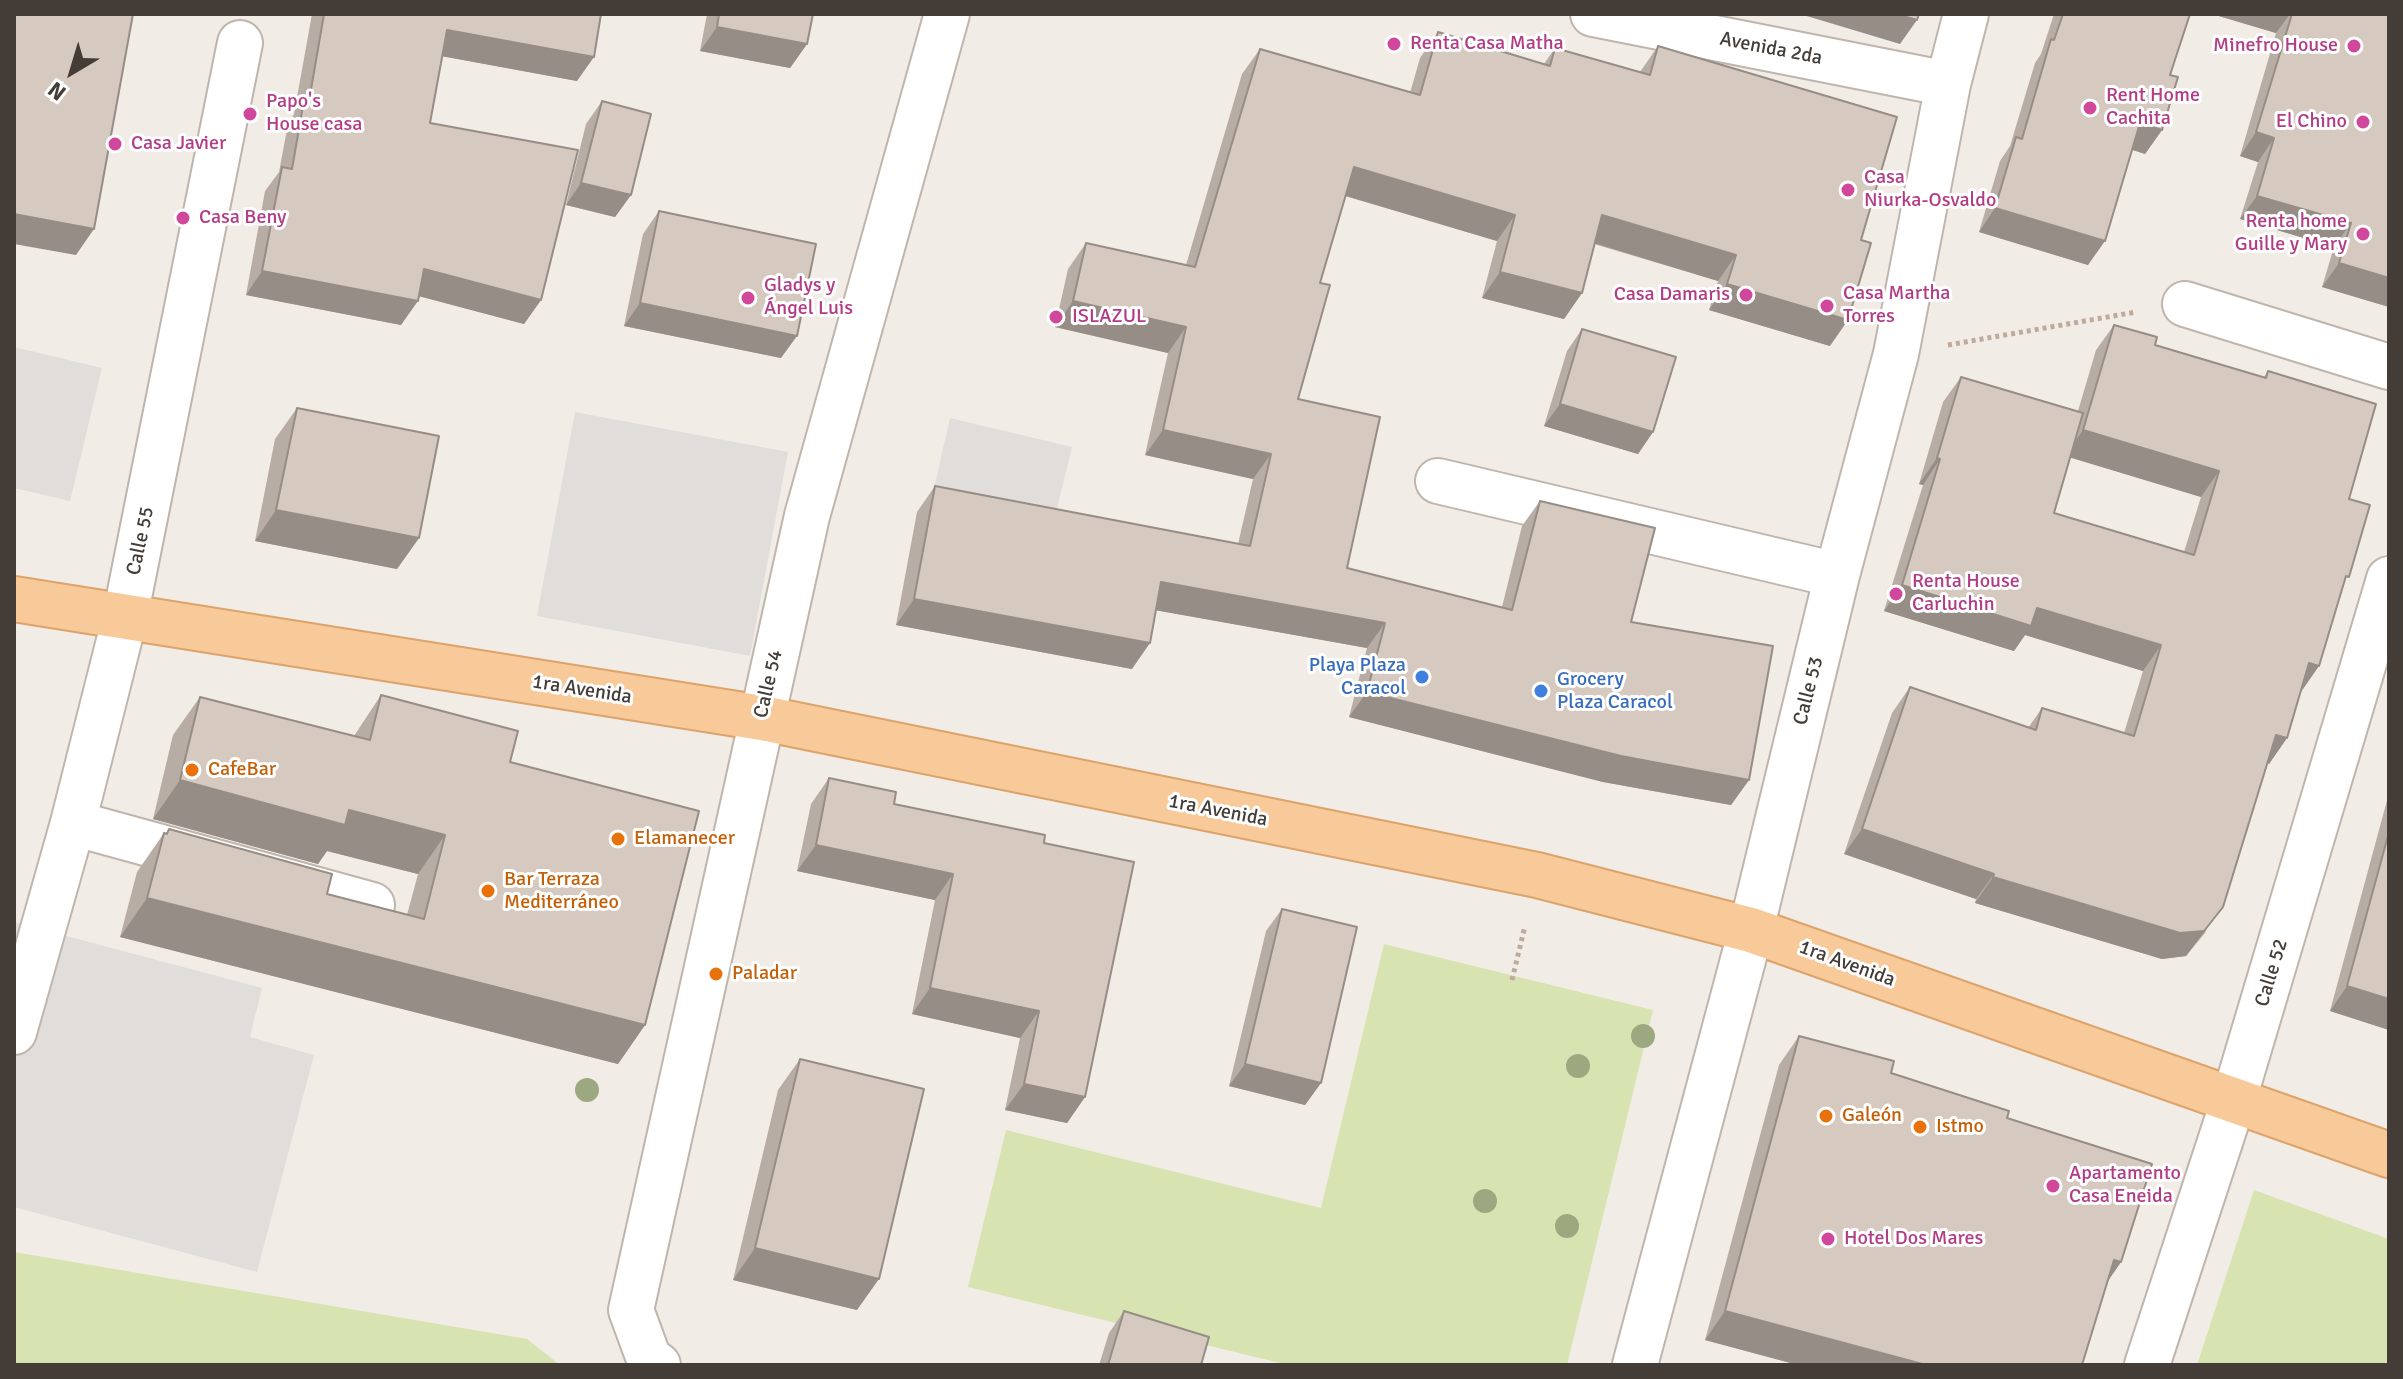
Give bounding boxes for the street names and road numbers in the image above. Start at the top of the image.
street label: Avenida 2da [1718,27,1824,71]
street label: Calle 55 [122,505,160,577]
street label: Calle 54 [749,647,789,721]
street label: Calle 53 [1789,654,1829,728]
street label: 1ra Avenida [531,670,633,710]
street label: 1ra Avenida [1166,790,1270,832]
street label: 1ra Avenida [1796,936,1898,992]
street label: Calle 52 [2250,936,2294,1010]

